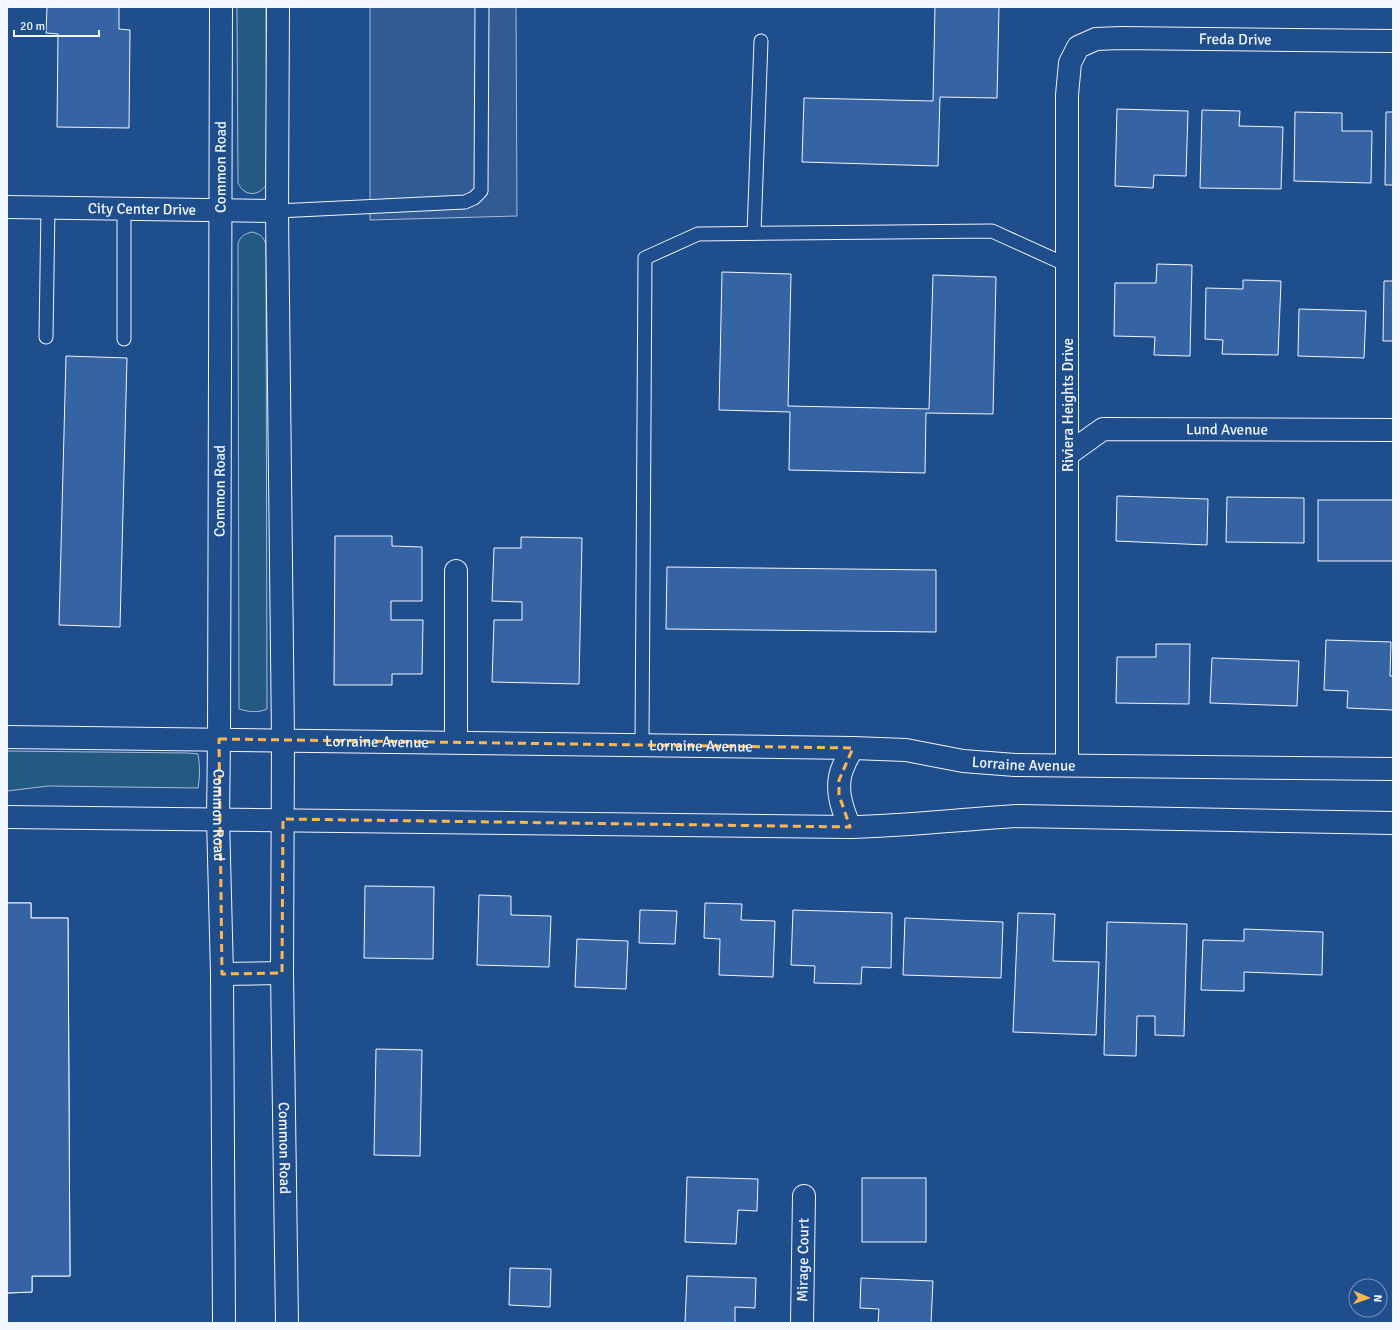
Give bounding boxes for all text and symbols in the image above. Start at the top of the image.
scale bar [14,12,99,38]
text: 20 m [20,19,45,34]
street label: Freda Drive [1199,30,1272,49]
street label: Common Road [211,121,230,213]
street label: City Center Drive [88,199,196,219]
street label: Riviera Heights Drive [1059,338,1077,472]
street label: Lund Avenue [1186,420,1268,439]
street label: Common Road [211,445,229,537]
street label: Lorraine Avenue [325,732,429,751]
street label: Lorraine Avenue [649,736,753,756]
street label: Lorraine Avenue [971,753,1076,775]
street label: Common Road [209,769,228,861]
street label: Common Road [275,1102,294,1194]
street label: Mirage Court [793,1218,813,1302]
north arrow [1348,1278,1388,1318]
text: N [1371,1294,1384,1302]

